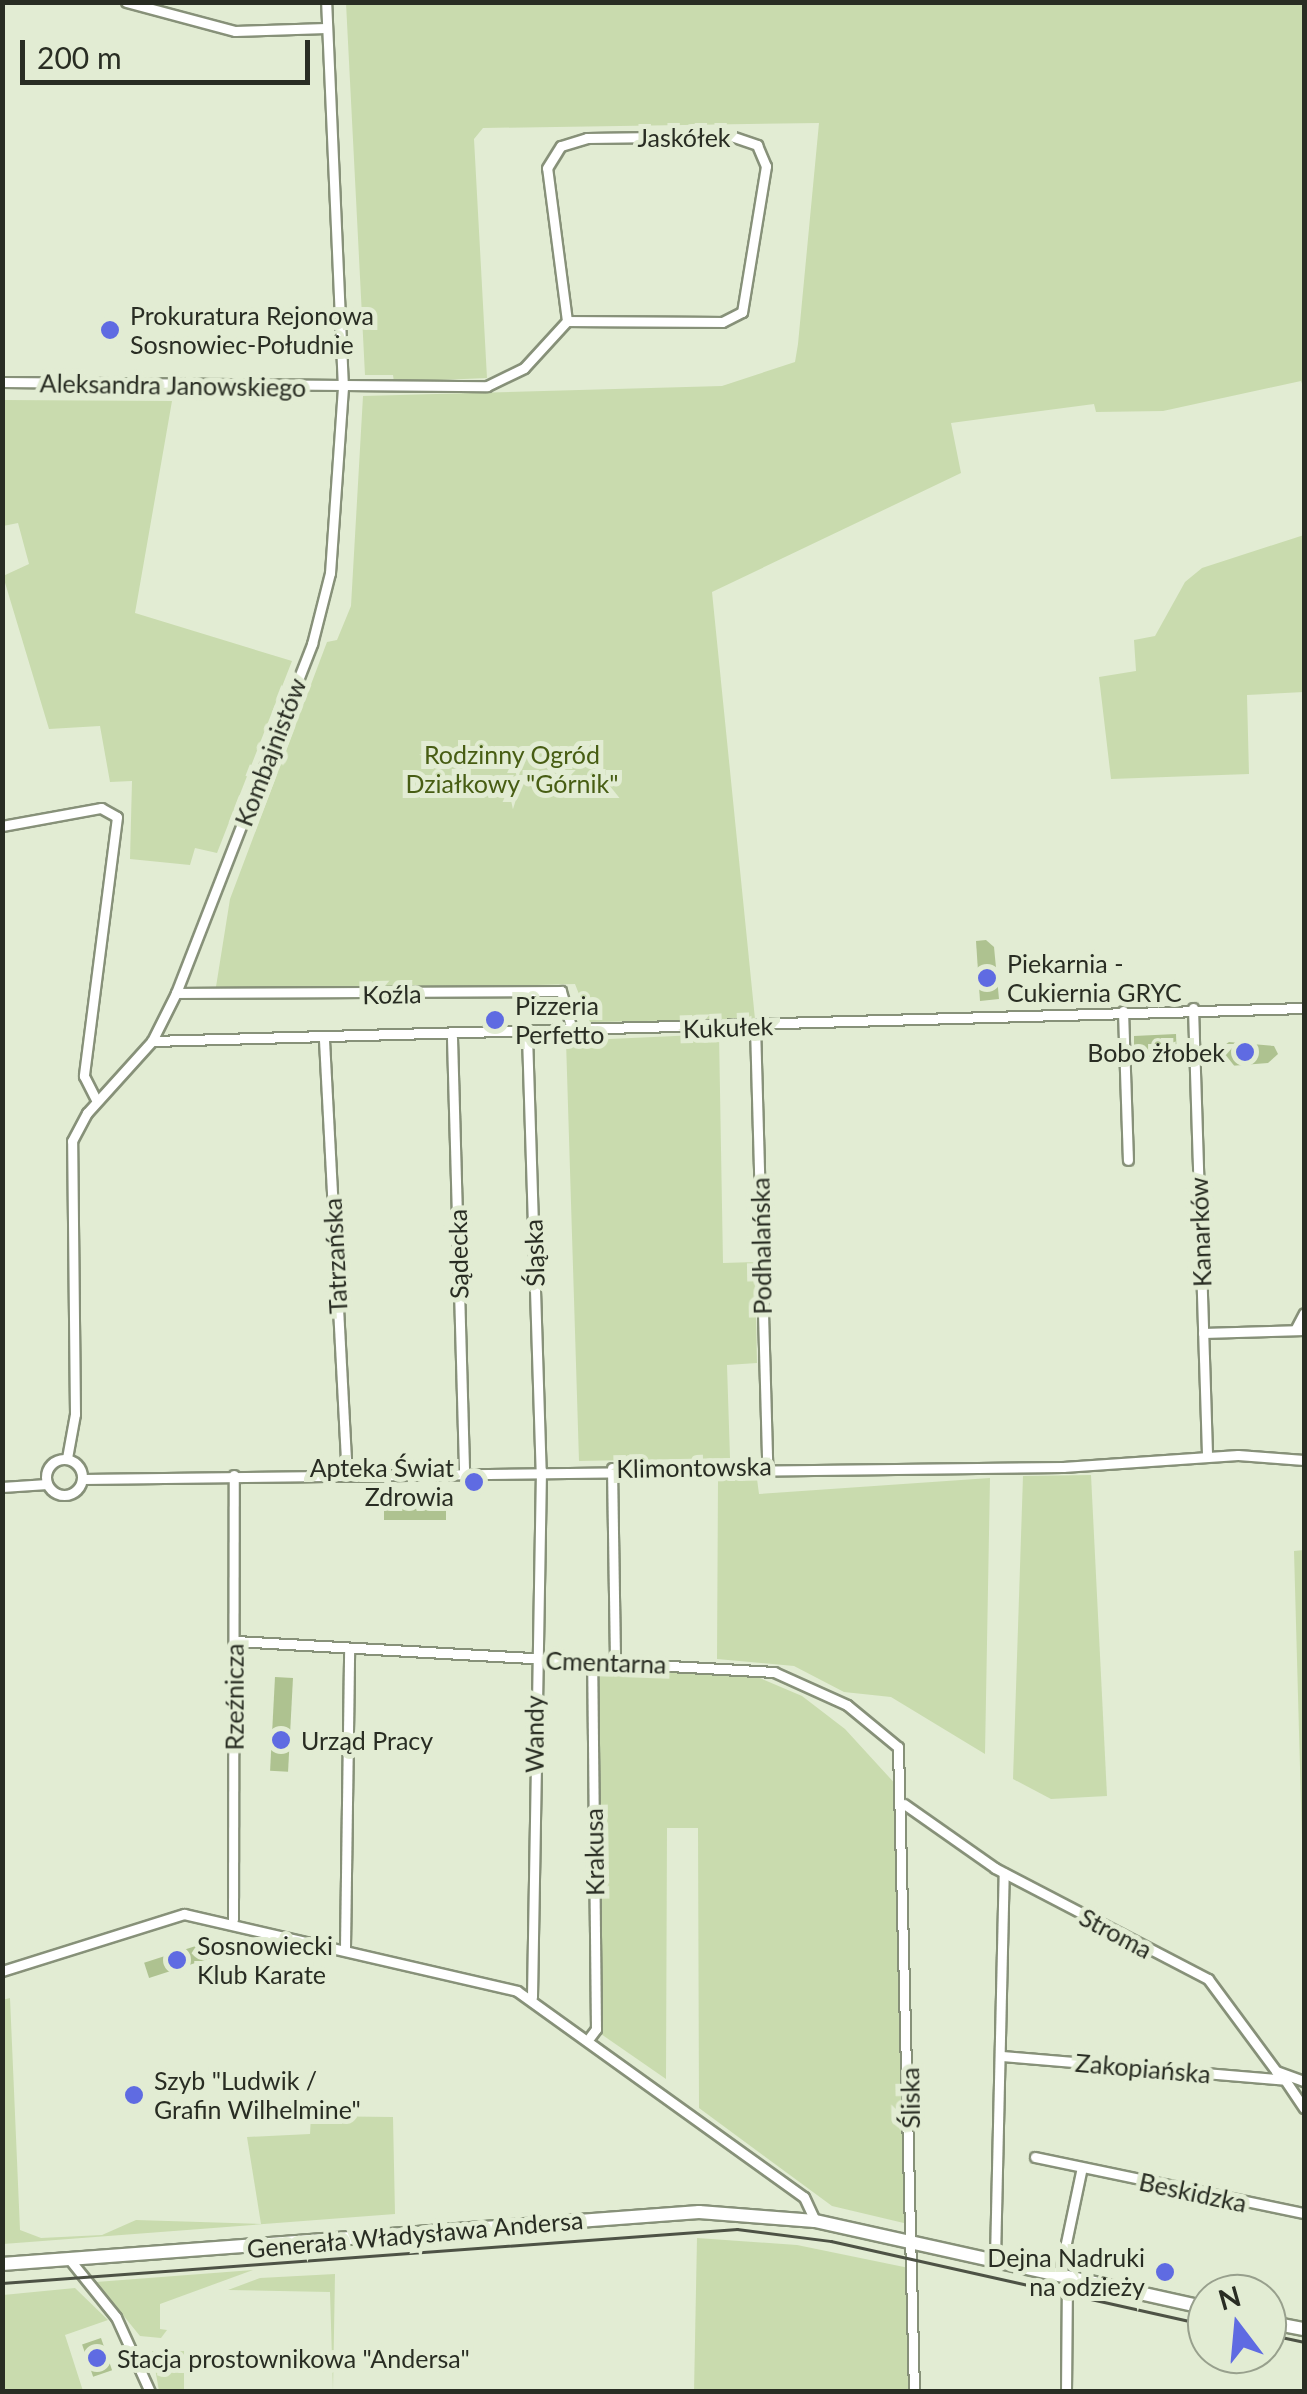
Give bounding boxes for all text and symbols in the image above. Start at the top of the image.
scale bar [25,20,315,82]
text: 200 m [37,39,122,75]
street label: Jaskółek [637,122,731,152]
place label: Prokuratura Rejonowa Sosnowiec-Południe [130,301,374,360]
marker: Prokuratura Rejonowa Sosnowiec-Południe [99,319,121,341]
street label: Aleksandra Janowskiego [39,368,307,402]
street label: Kombajnistów [228,674,312,830]
park label: Rodzinny Ogród Działkowy "Górnik" [405,740,619,799]
place label: Piekarnia - Cukiernia GRYC [1007,949,1182,1008]
marker: Piekarnia - Cukiernia GRYC [976,967,998,989]
street label: Koźla [362,978,422,1010]
place label: Pizzeria Perfetto [515,991,604,1050]
marker: Pizzeria Perfetto [484,1009,506,1031]
street label: Kukułek [682,1010,774,1044]
place label: Bobo żłobek [1087,1037,1225,1067]
marker: Bobo żłobek [1234,1041,1256,1063]
street label: Podhalańska [745,1177,777,1315]
street label: Kanarków [1183,1177,1217,1287]
street label: Tatrzańska [317,1197,353,1315]
street label: Sądecka [442,1209,474,1299]
street label: Śląska [518,1219,550,1287]
street label: Klimontowska [616,1451,772,1483]
place label: Apteka Świat Zdrowia [310,1453,454,1512]
marker: Apteka Świat Zdrowia [463,1471,485,1493]
street label: Rzeźnicza [219,1644,249,1750]
street label: Cmentarna [545,1645,667,1679]
street label: Wandy [519,1695,549,1773]
place label: Urząd Pracy [301,1725,433,1755]
marker: Urząd Pracy [270,1729,292,1751]
street label: Krakusa [578,1808,610,1896]
street label: Stroma [1075,1902,1157,1964]
place label: Sosnowiecki Klub Karate [197,1931,333,1990]
marker: Sosnowiecki Klub Karate [166,1949,188,1971]
street label: Zakopiańska [1074,2047,1212,2089]
place label: Szyb "Ludwik / Grafin Wilhelmine" [154,2066,361,2125]
street label: Śliska [894,2067,926,2129]
marker: Szyb "Ludwik / Grafin Wilhelmine" [123,2084,145,2106]
street label: Beskidzka [1137,2166,1249,2218]
street label: Generała Władysława Andersa [245,2204,585,2264]
place label: Dejna Nadruki na odzieży [987,2243,1145,2302]
marker: Dejna Nadruki na odzieży [1154,2261,1176,2283]
north arrow [1187,2274,1287,2374]
text: N [1214,2278,1244,2316]
place label: Stacja prostownikowa "Andersa" [117,2343,470,2373]
marker: Stacja prostownikowa "Andersa" [86,2347,108,2369]

